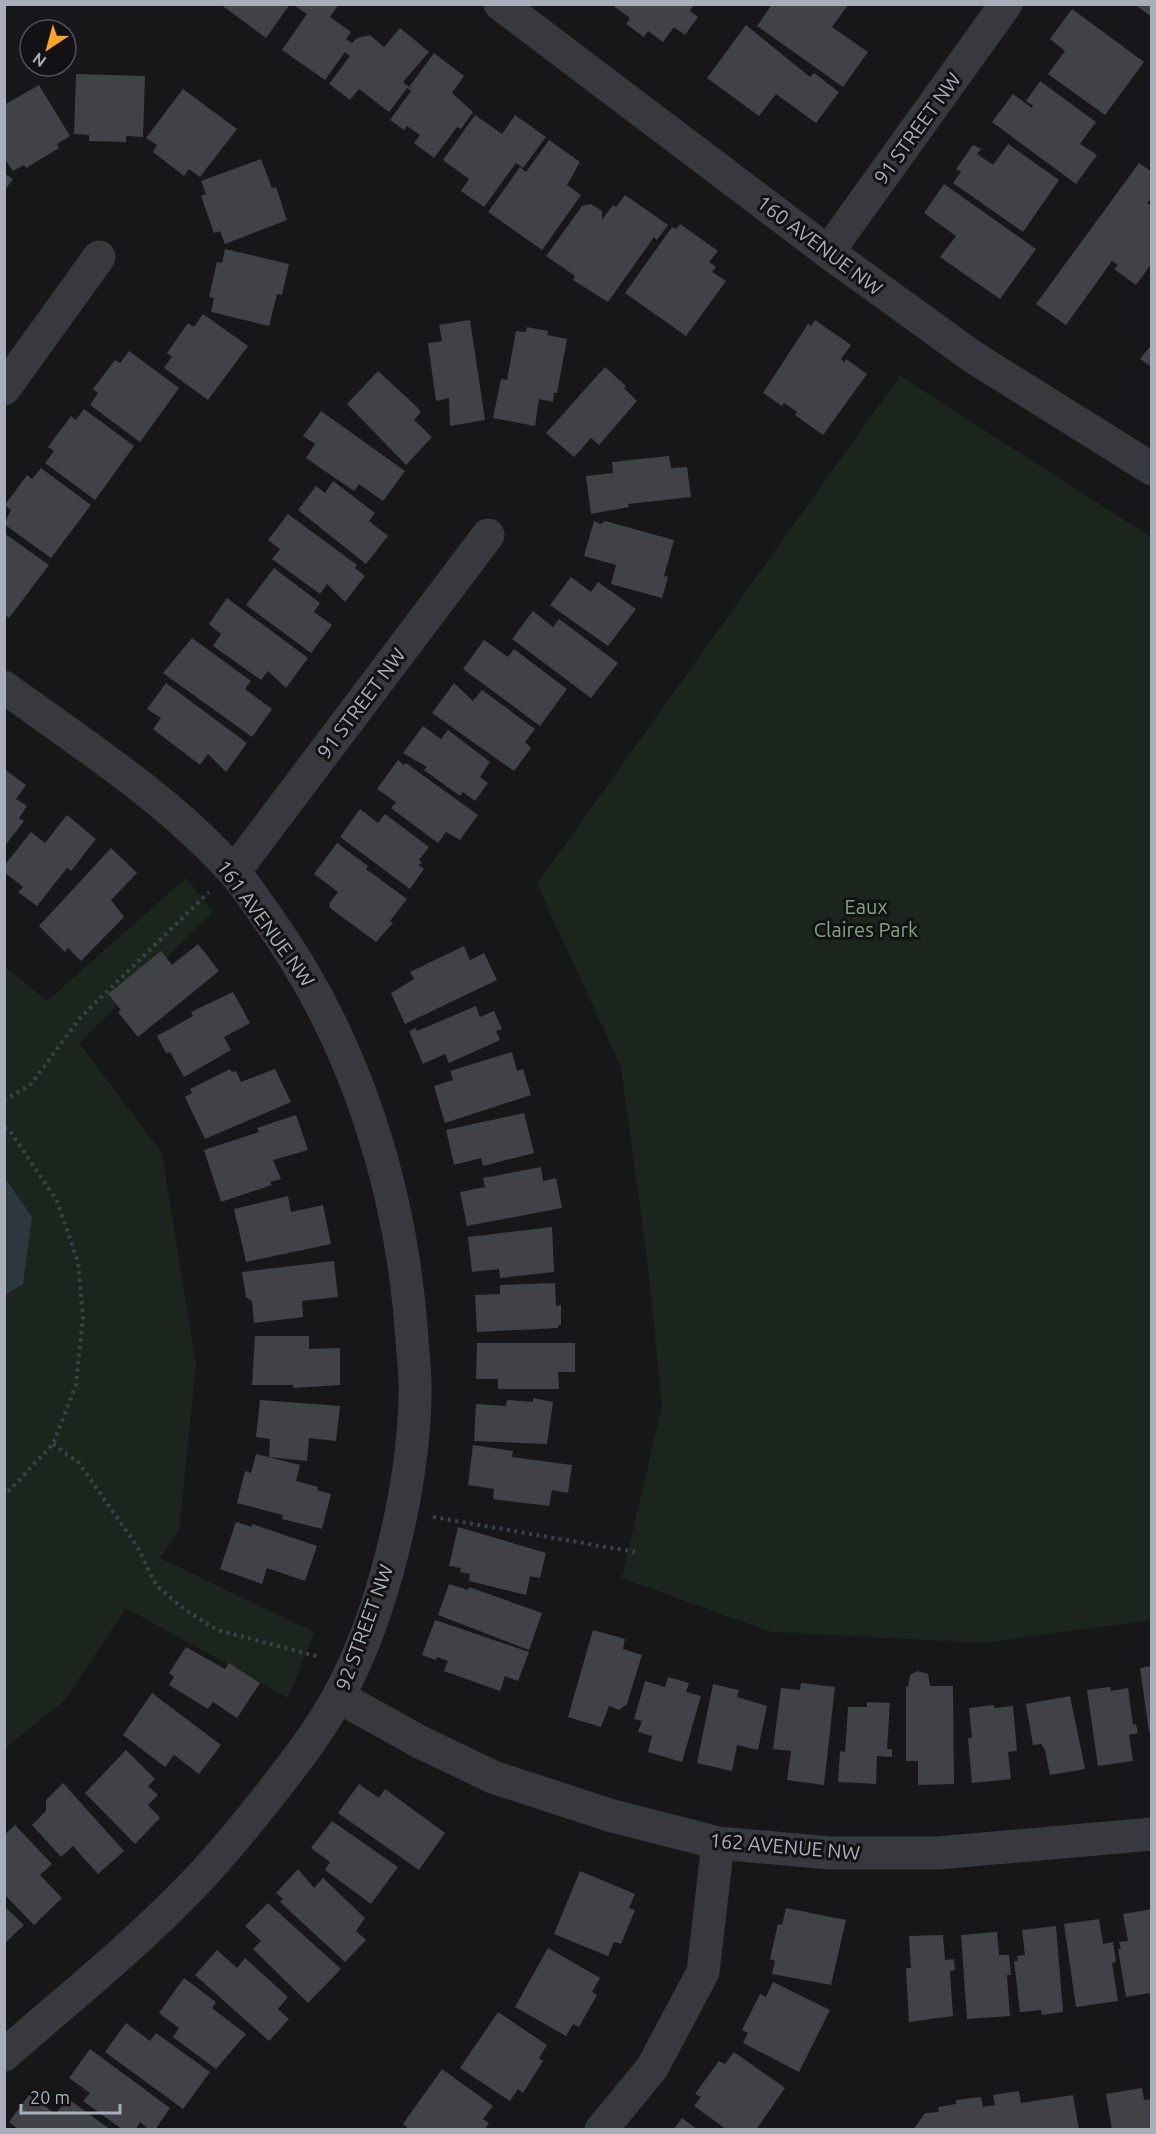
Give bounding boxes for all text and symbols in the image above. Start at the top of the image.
north arrow [18,18,78,78]
text: N [29,49,49,71]
street label: 91 STREET NW [869,68,965,188]
street label: 160 AVENUE NW [753,190,887,300]
street label: 91 STREET NW [312,643,410,763]
street label: 161 AVENUE NW [212,855,320,991]
park label: Eaux Claires Park [814,895,918,941]
street label: 92 STREET NW [331,1561,397,1693]
street label: 162 AVENUE NW [709,1828,861,1864]
scale bar [21,2077,120,2115]
text: 20 m [30,2087,70,2107]

